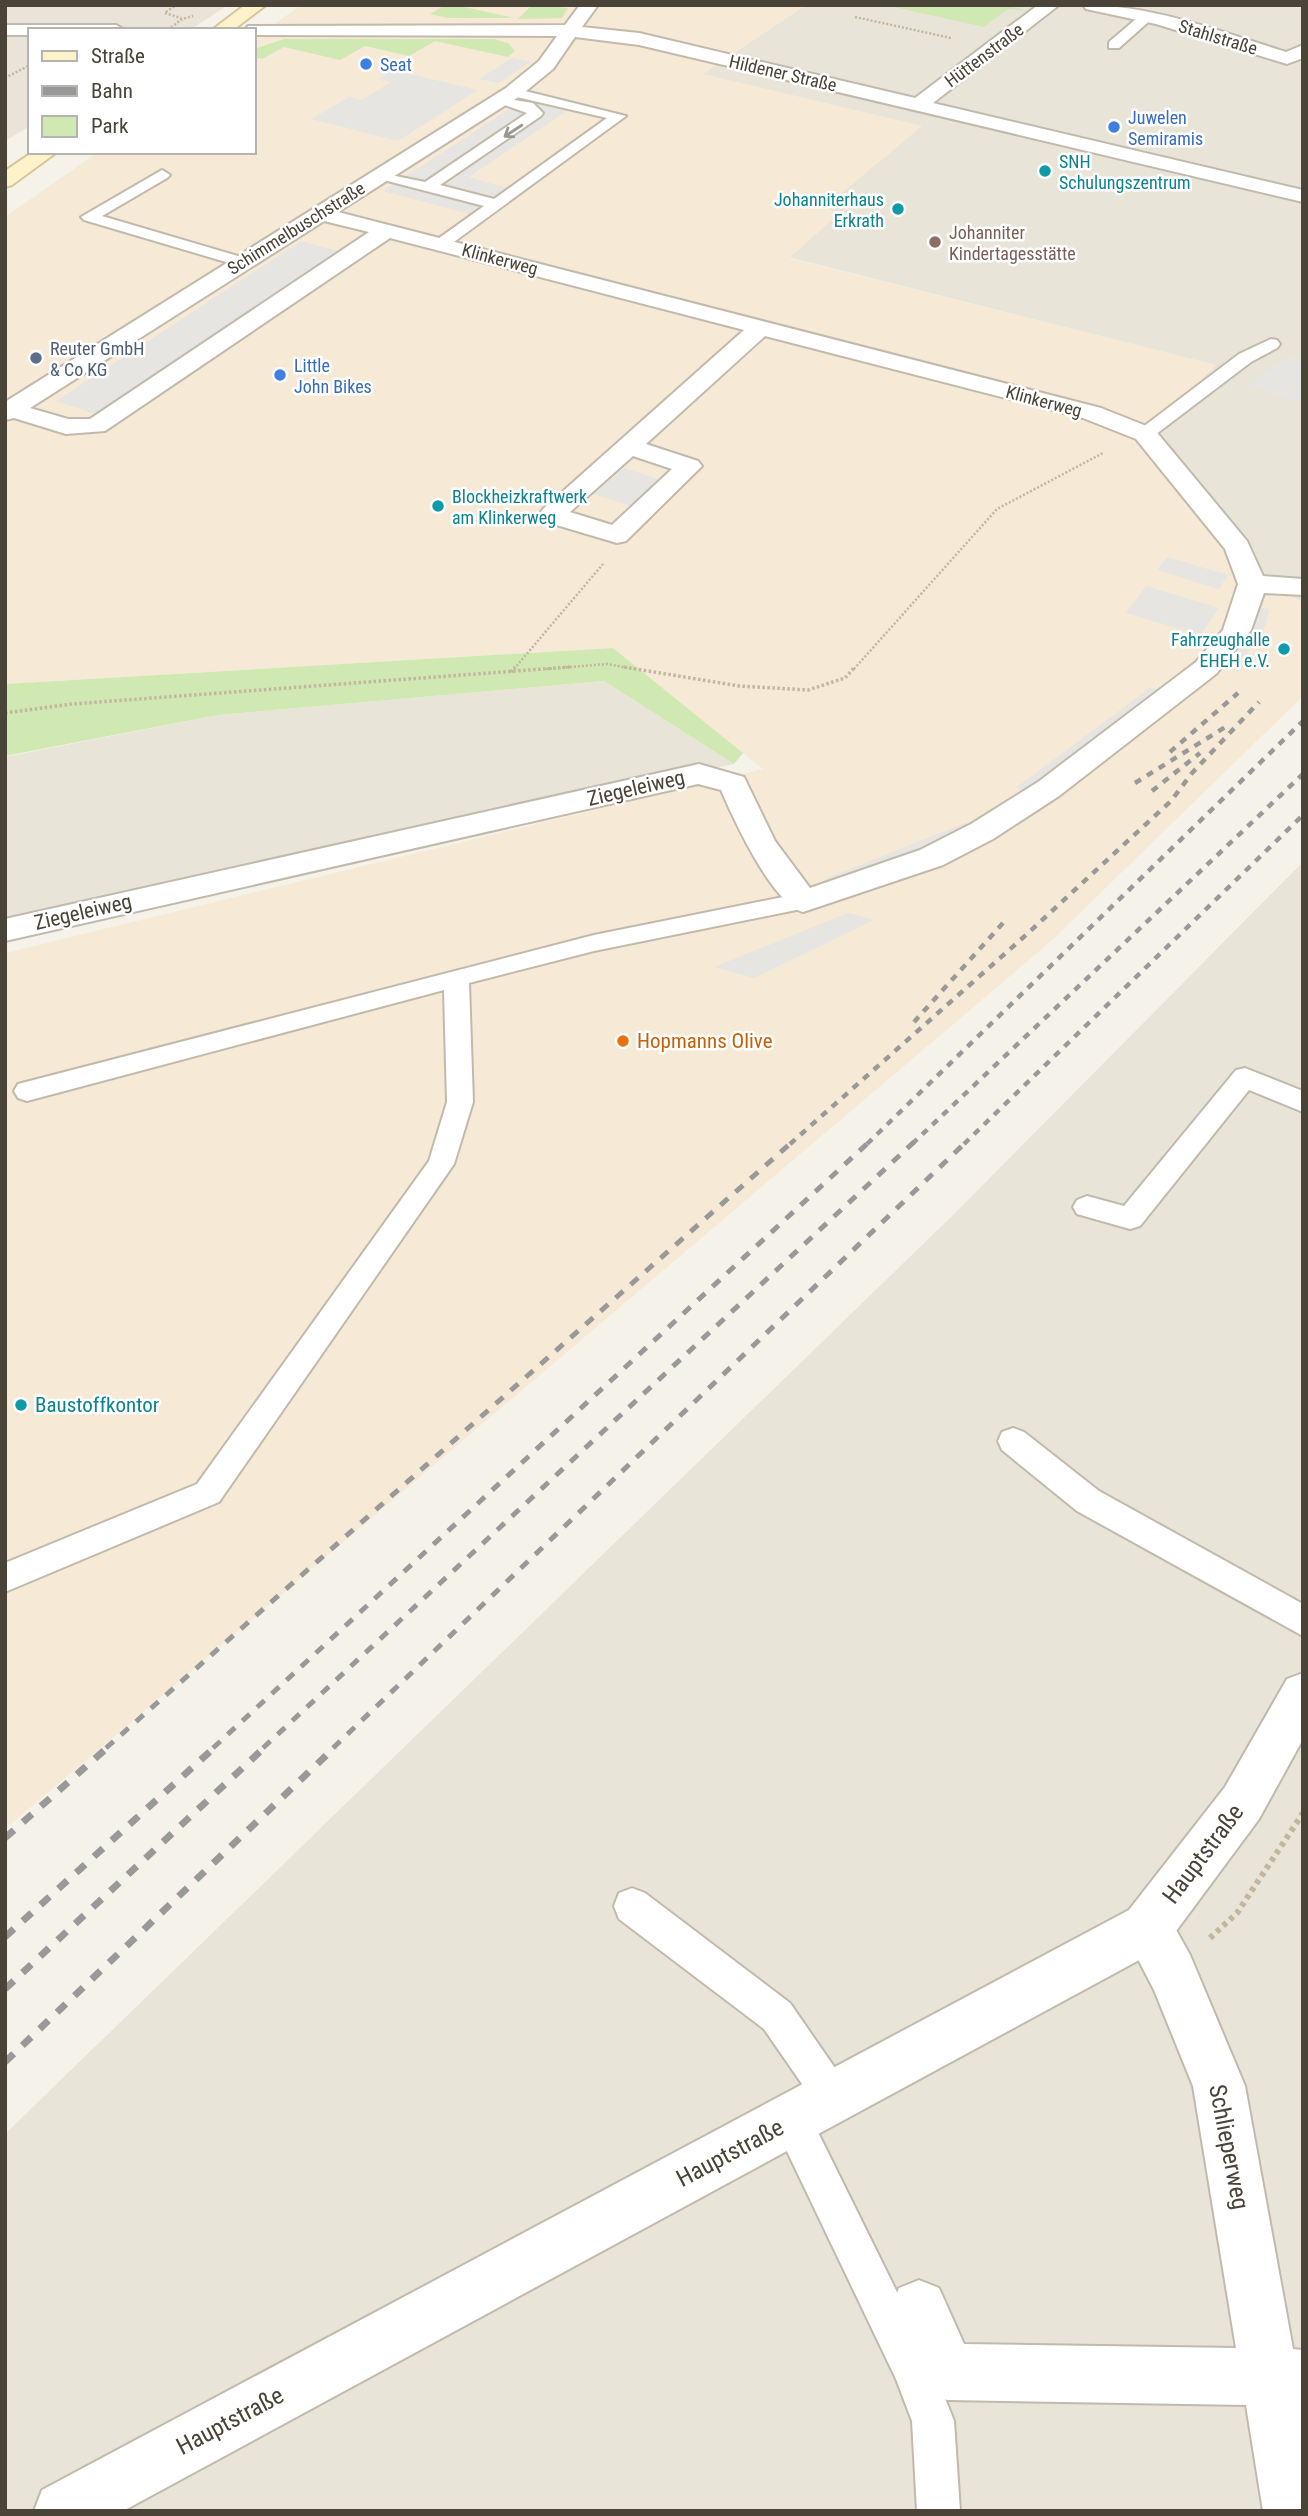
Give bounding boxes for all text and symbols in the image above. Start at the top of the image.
street label: Stahlstraße [1176,15,1260,59]
street label: Hüttenstraße [941,19,1027,91]
legend [28,28,256,154]
text: Straße [91,44,145,68]
street label: Hildener Straße [727,50,839,96]
place label: Seat [380,54,412,75]
marker: Seat [358,56,374,72]
text: Bahn [91,79,133,103]
place label: Juwelen Semiramis [1128,107,1203,149]
text: Park [91,114,129,138]
marker: Juwelen Semiramis [1106,119,1122,135]
one-way arrow [503,124,523,138]
place label: SNH Schulungszentrum [1059,151,1191,193]
marker: SNH Schulungszentrum [1037,163,1053,179]
street label: Schimmelbuschstraße [223,177,369,279]
place label: Johanniterhaus Erkrath [774,189,884,231]
marker: Johanniterhaus Erkrath [890,201,906,217]
place label: Johanniter Kindertagesstätte [949,222,1076,264]
marker: Johanniter Kindertagesstätte [927,234,943,250]
street label: Klinkerweg [460,239,540,279]
place label: Reuter GmbH & Co KG [50,338,144,380]
marker: Reuter GmbH & Co KG [28,350,44,366]
place label: Little John Bikes [294,355,372,397]
marker: Little John Bikes [272,367,288,383]
street label: Klinkerweg [1004,381,1084,421]
place label: Blockheizkraftwerk am Klinkerweg [452,486,587,528]
marker: Blockheizkraftwerk am Klinkerweg [430,498,446,514]
place label: Fahrzeughalle EHEH e.V. [1171,629,1270,671]
marker: Fahrzeughalle EHEH e.V. [1276,641,1292,657]
street label: Ziegeleiweg [585,765,687,811]
street label: Ziegeleiweg [32,889,134,935]
place label: Hopmanns Olive [637,1029,773,1053]
marker: Hopmanns Olive [615,1033,631,1049]
place label: Baustoffkontor [35,1393,159,1417]
marker: Baustoffkontor [13,1397,29,1413]
street label: Hauptstraße [1157,1799,1249,1909]
street label: Schlieperweg [1203,2082,1255,2212]
street label: Hauptstraße [672,2113,788,2193]
street label: Hauptstraße [172,2381,288,2461]

